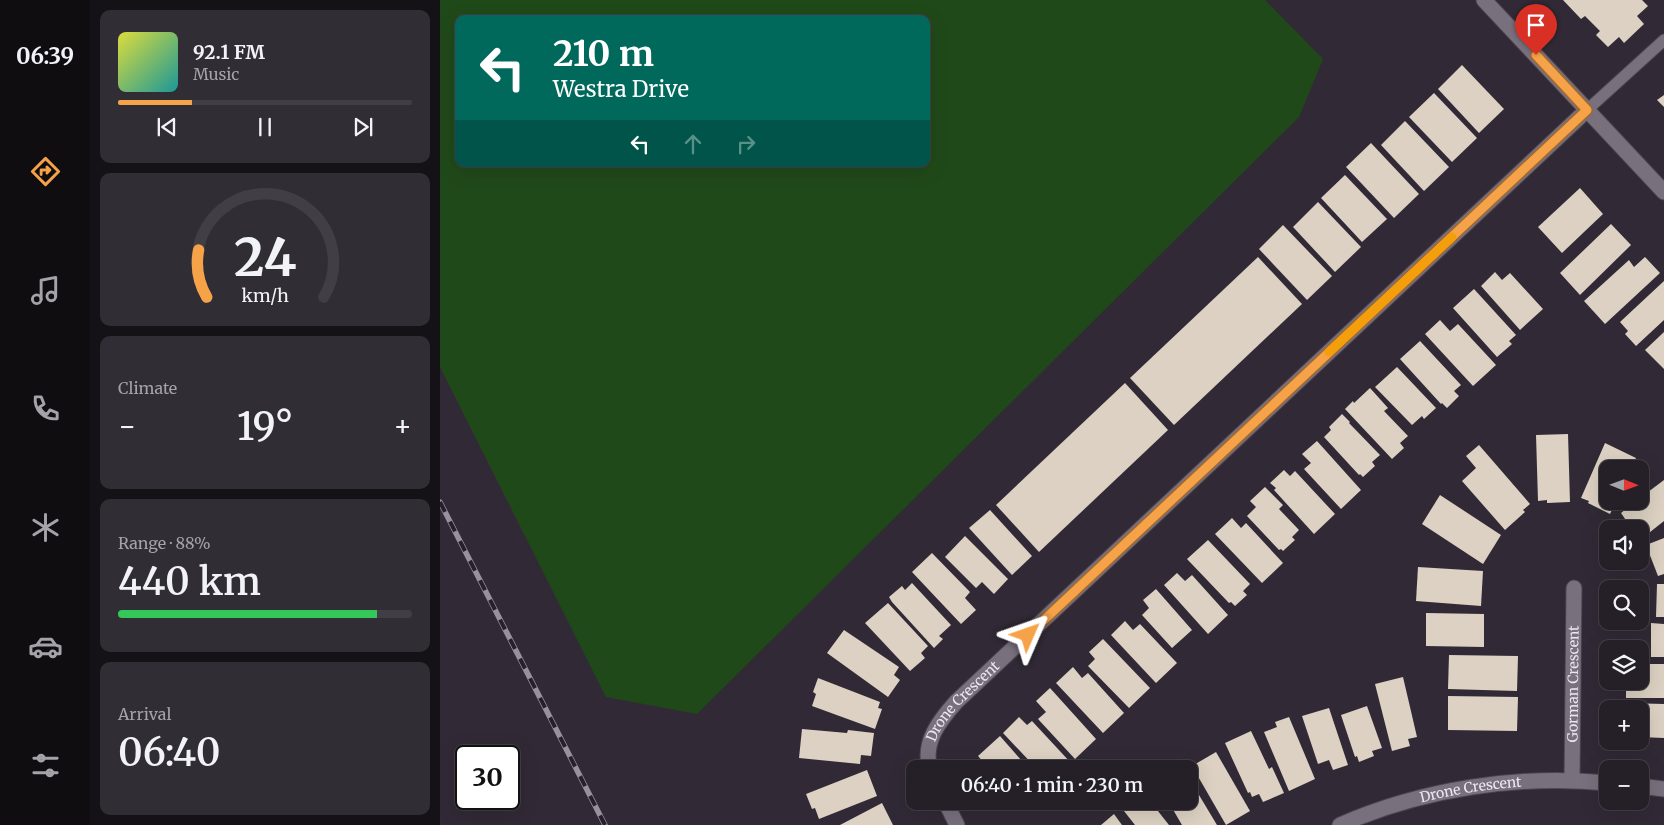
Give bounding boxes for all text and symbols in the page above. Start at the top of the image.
pin [1515,4,1557,55]
icon: arrive [1522,11,1550,39]
text: 210 m [553,32,654,76]
icon: left [470,35,535,100]
text: 92.1 FM [193,40,265,64]
text: 06:39 [16,42,74,70]
text: Music [193,64,239,84]
text: Westra Drive [553,75,689,103]
icon: previous [153,113,181,141]
icon: pause [251,113,279,141]
icon: next [349,113,377,141]
icon: left [626,130,654,158]
icon: ahead [679,130,707,158]
icon: right [732,130,760,158]
icon: directions [28,154,63,189]
text: 24 [234,225,296,290]
icon: music [28,273,63,308]
text: km/h [241,284,289,307]
text: Climate [118,378,177,398]
icon: phone [28,391,63,426]
text: 19° [237,403,293,450]
text: − [118,408,137,444]
text: + [393,408,412,444]
north arrow [1599,460,1649,510]
map controls [1599,460,1649,810]
icon: climate [28,510,63,545]
button: sound [1599,520,1649,570]
text: Range · 88% [118,533,211,553]
text: 440 km [118,558,261,605]
button: search [1599,580,1649,630]
position arrow [1001,608,1053,660]
street label: Gorman Crescent [1563,625,1583,743]
icon: car [28,629,63,664]
button: layers [1599,640,1649,690]
street label: Drone Crescent [922,657,1003,744]
button: + [1599,700,1649,750]
text: Arrival [118,704,171,724]
text: 06:40 [118,729,220,776]
speed limit sign: 30 [455,745,520,810]
icon: filters [28,748,63,783]
button: − [1599,760,1649,810]
text: 06:40 · 1 min · 230 m [961,773,1143,797]
street label: Drone Crescent [1418,773,1522,806]

